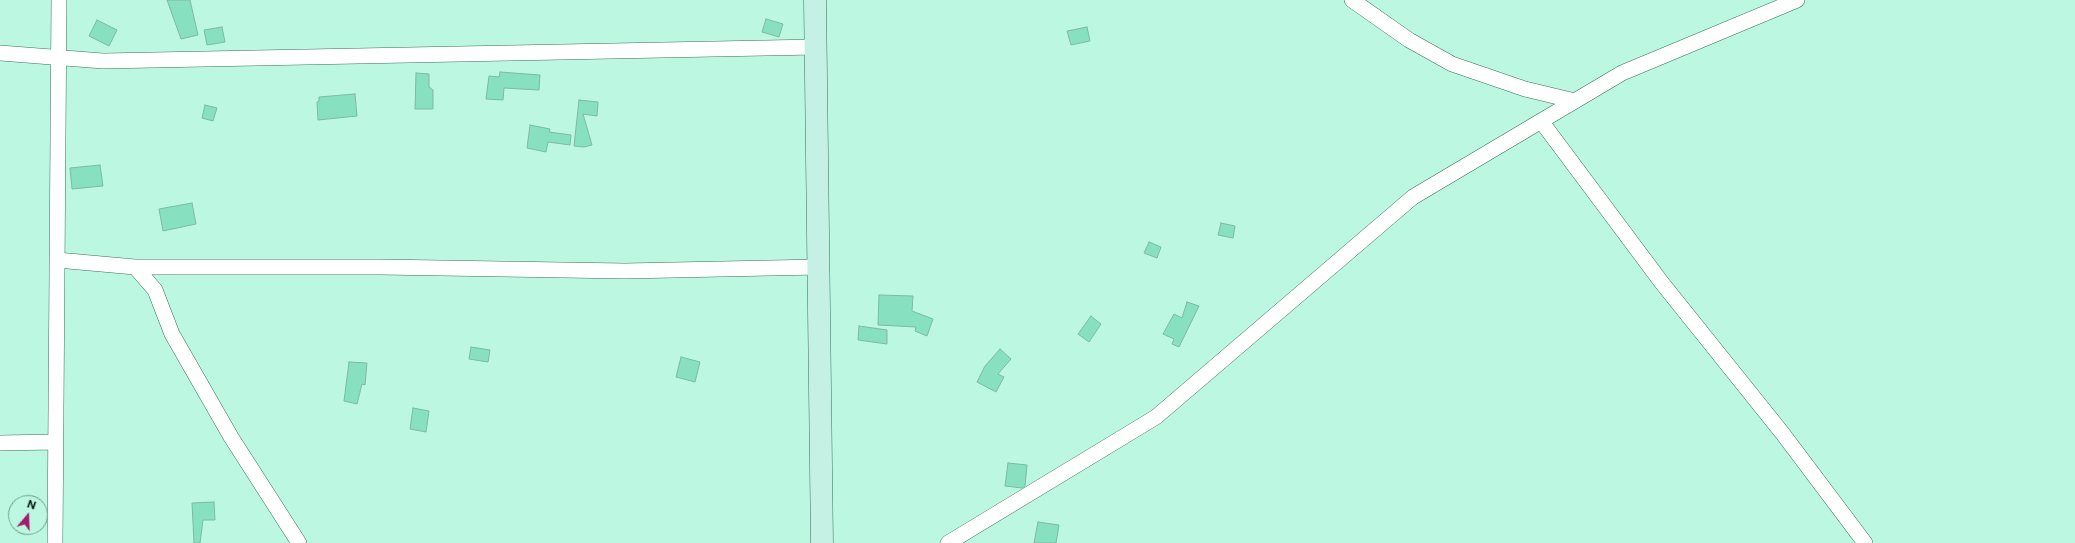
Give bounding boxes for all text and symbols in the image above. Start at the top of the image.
north arrow [8,495,48,535]
text: N [26,498,38,512]

